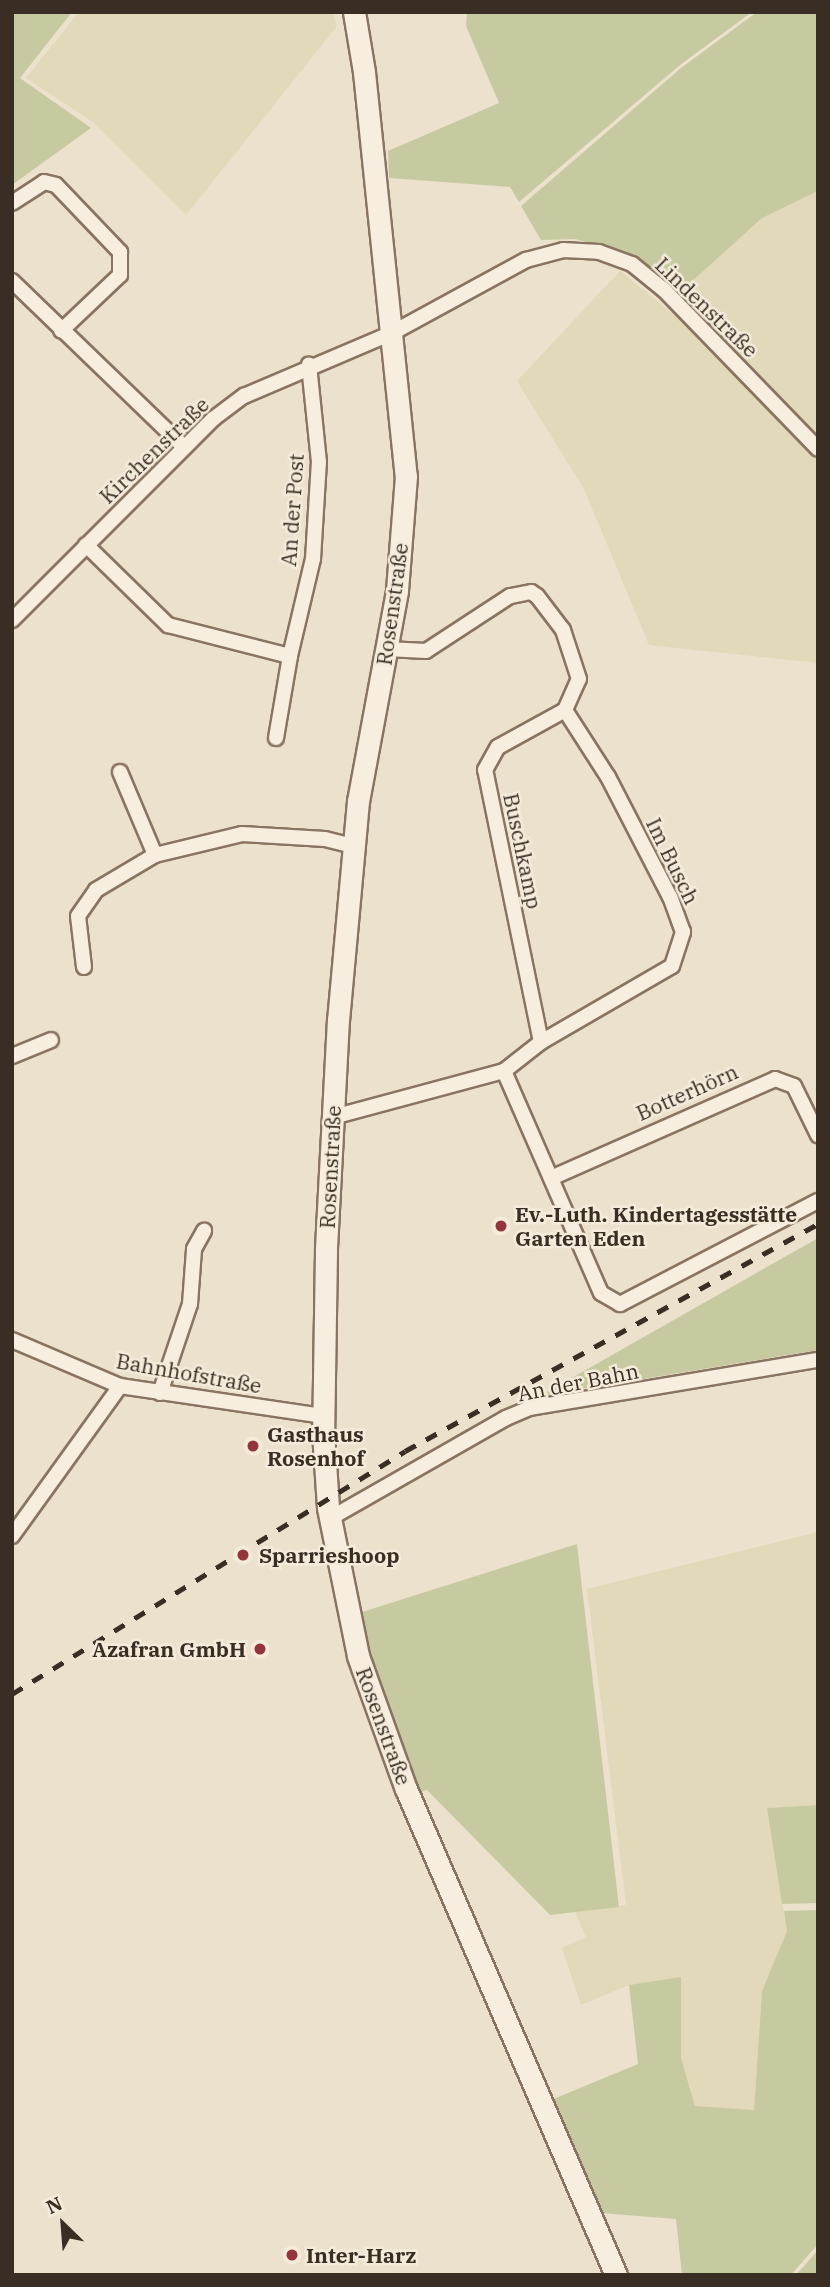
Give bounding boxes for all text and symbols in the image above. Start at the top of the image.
street label: Lindenstraße [650,252,764,362]
street label: Kirchenstraße [94,391,214,509]
street label: An der Post [275,453,309,567]
street label: Rosenstraße [371,541,413,667]
street label: Buschkamp [498,791,548,911]
street label: Im Busch [641,814,705,908]
street label: Botterhörn [632,1058,742,1126]
street label: Rosenstraße [314,1105,346,1229]
place label: Ev.-Luth. Kindertagesstätte Garten Eden [515,1201,797,1251]
marker: Ev.-Luth. Kindertagesstätte Garten Eden [493,1218,509,1234]
street label: Bahnhofstraße [114,1348,264,1398]
street label: An der Bahn [515,1358,641,1406]
place label: Gasthaus Rosenhof [267,1421,365,1471]
marker: Gasthaus Rosenhof [245,1438,261,1454]
place label: Sparrieshoop [259,1542,400,1568]
marker: Sparrieshoop [233,1545,253,1565]
place label: Azafran GmbH [92,1636,246,1662]
marker: Azafran GmbH [252,1641,268,1657]
street label: Rosenstraße [351,1664,417,1788]
north arrow [28,2189,98,2259]
text: N [42,2191,66,2219]
place label: Inter-Harz [306,2242,416,2268]
marker: Inter-Harz [284,2247,300,2263]

